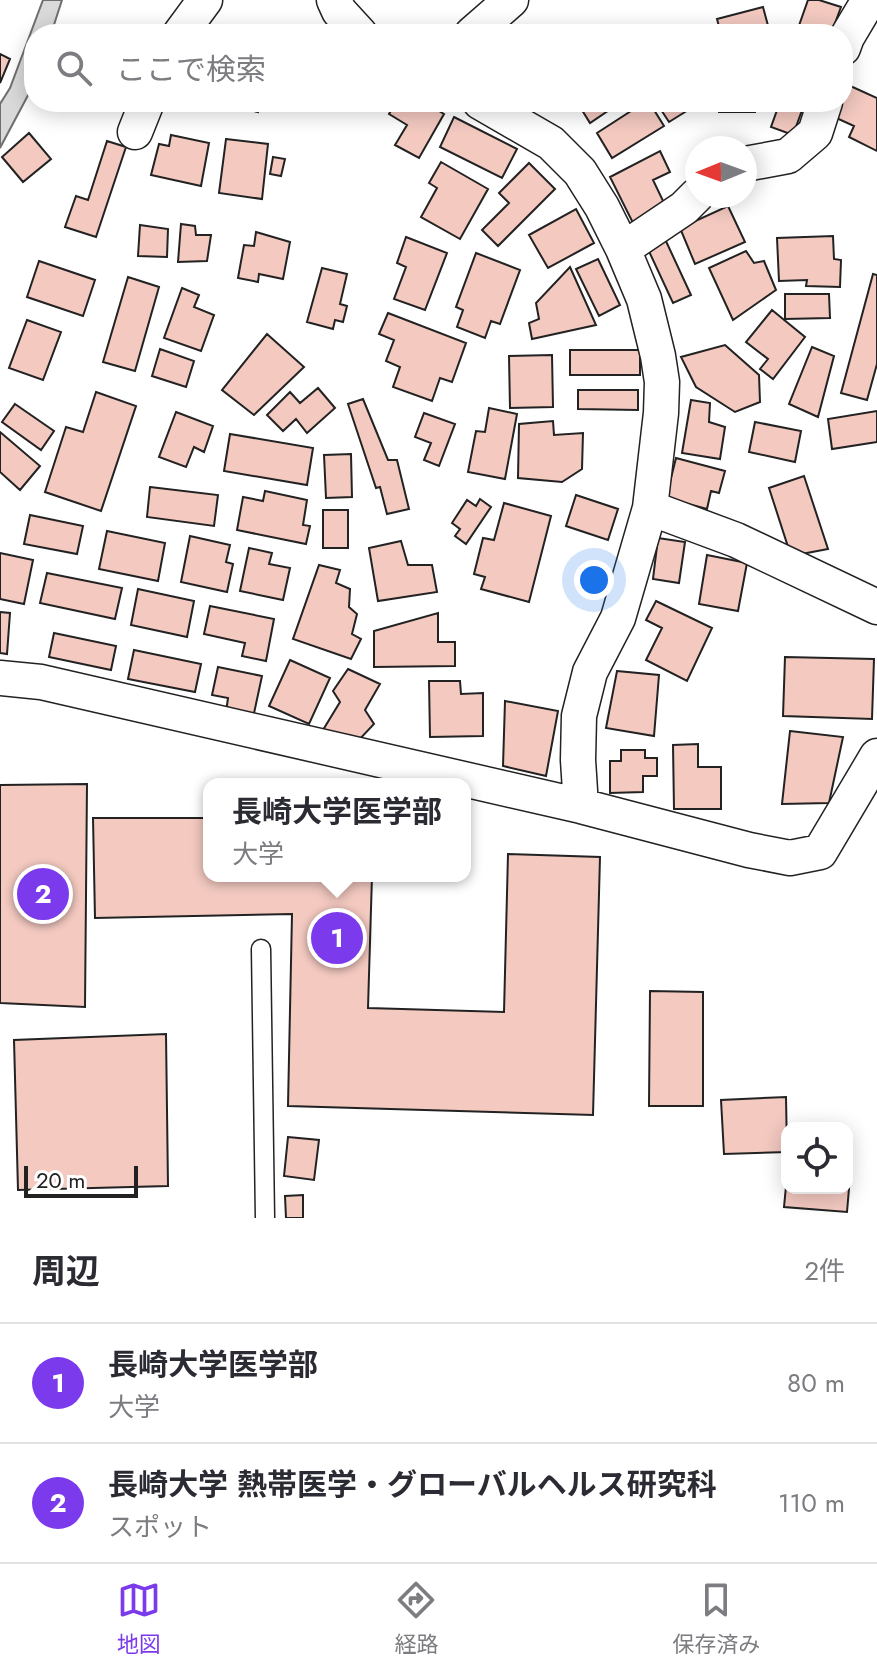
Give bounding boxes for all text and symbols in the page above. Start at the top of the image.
search box [24,24,853,112]
icon: search [52,46,96,90]
text: ここで検索 [116,48,266,91]
north arrow [685,136,757,208]
your location [574,560,614,600]
popup [203,778,471,882]
text: 長崎大学医学部 [232,790,442,833]
text: 大学 [232,835,284,873]
pin: 2 [17,864,69,924]
pin: 1 [311,908,363,968]
map controls [781,1122,853,1194]
button: locate [781,1122,853,1194]
scale bar [24,1162,138,1198]
text: 20 m [36,1164,85,1196]
text: 周辺 [32,1247,100,1296]
text: 2件 [804,1252,845,1290]
text: 長崎大学医学部 [108,1343,318,1386]
text: 1 [51,1364,65,1402]
text: 80 m [787,1364,845,1402]
text: 大学 [108,1388,160,1426]
text: 長崎大学 熱帯医学・グローバルヘルス研究科 [108,1463,717,1506]
text: 2 [49,1484,67,1522]
text: 110 m [778,1484,845,1522]
text: スポット [108,1508,212,1546]
tab: 地図 [117,1578,161,1660]
tab: 経路 [394,1578,438,1660]
tab: 保存済み [672,1578,760,1660]

